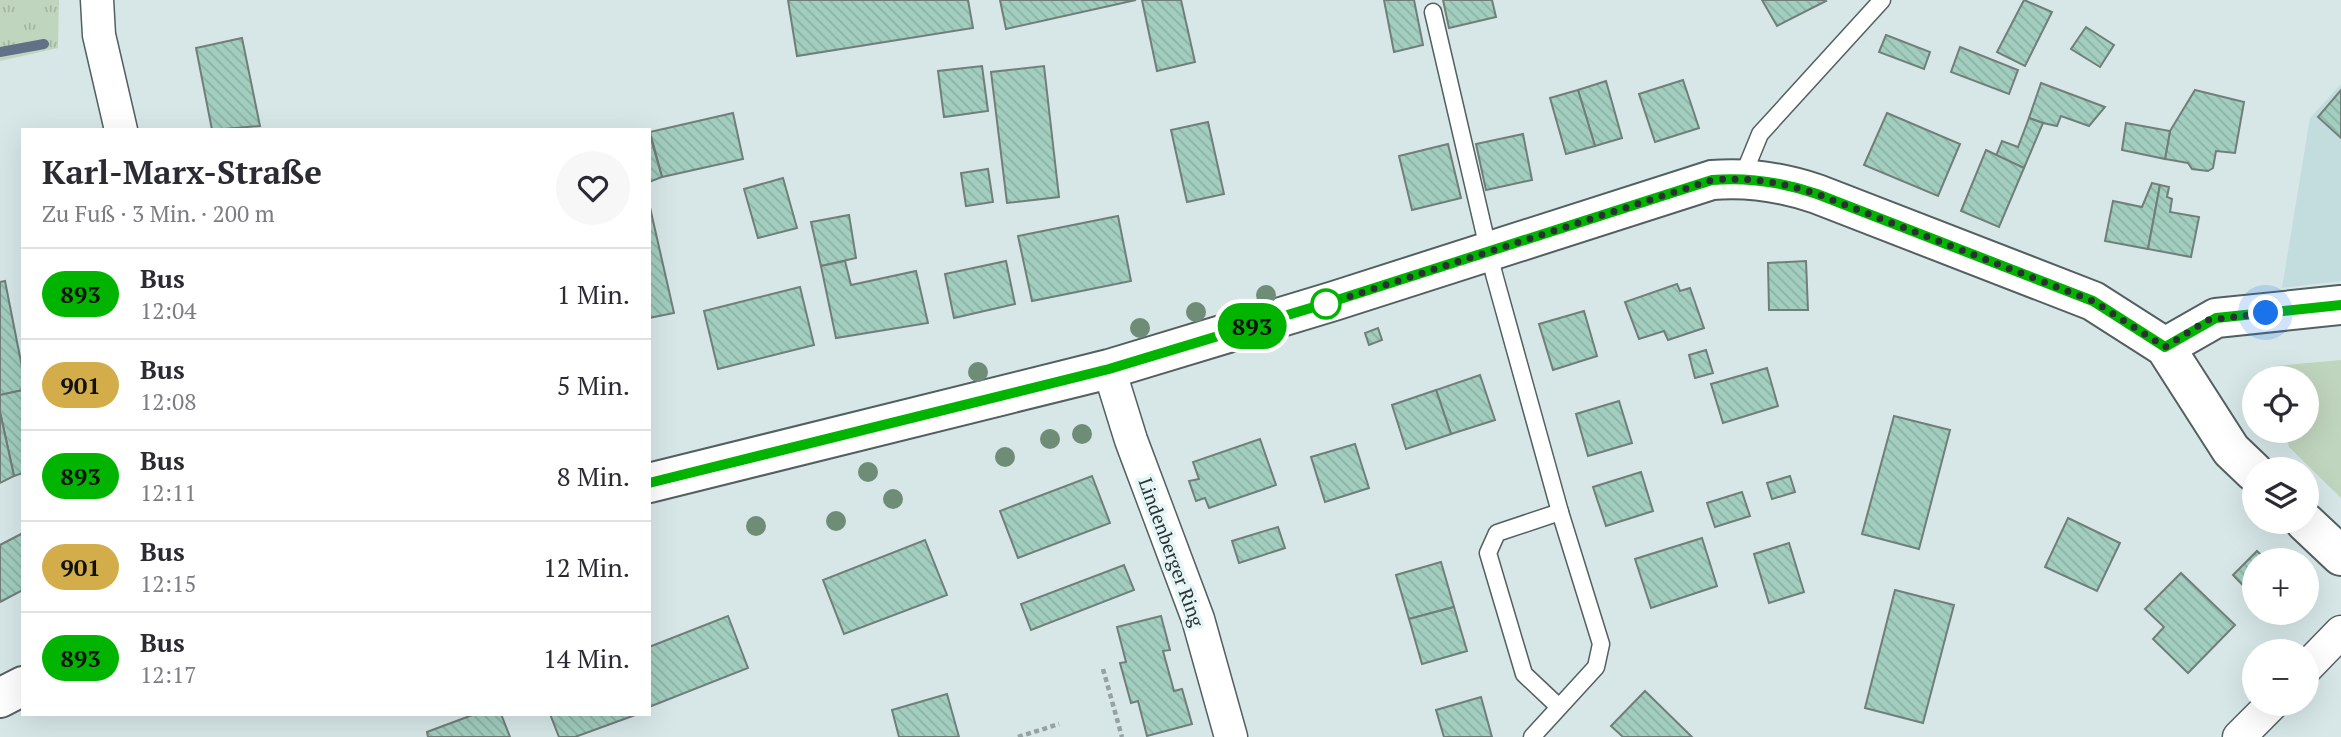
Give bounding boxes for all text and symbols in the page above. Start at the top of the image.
text: Karl-Marx-Straße [42,150,322,193]
button: heart [556,151,630,225]
text: Zu Fuß · 3 Min. · 200 m [42,198,275,229]
text: Bus [140,261,185,295]
text: 1 Min. [557,277,630,311]
text: 893 [60,278,101,310]
unlabelled marker [1311,289,1341,319]
text: 12:04 [140,295,197,326]
your location [2248,295,2283,330]
line badge: 893 [1212,303,1292,349]
text: 893 [1232,310,1272,342]
text: Bus [140,352,185,386]
map controls [2242,366,2319,716]
button: locate [2242,366,2319,443]
text: 5 Min. [557,368,630,402]
text: 901 [60,369,101,401]
text: 12:08 [140,386,197,417]
text: Bus [140,443,185,477]
button: layers [2242,457,2319,534]
text: 8 Min. [557,459,630,493]
text: 893 [60,460,101,492]
street label: Lindenberger Ring [1133,474,1211,631]
text: 12:11 [140,477,197,508]
text: Bus [140,534,185,568]
button: + [2242,548,2319,625]
text: 12 Min. [543,550,630,584]
text: 901 [60,551,101,583]
text: 12:15 [140,568,197,599]
text: Bus [140,625,185,659]
button: − [2242,639,2319,716]
text: 14 Min. [543,641,630,675]
text: 893 [60,642,101,674]
text: 12:17 [140,659,197,690]

